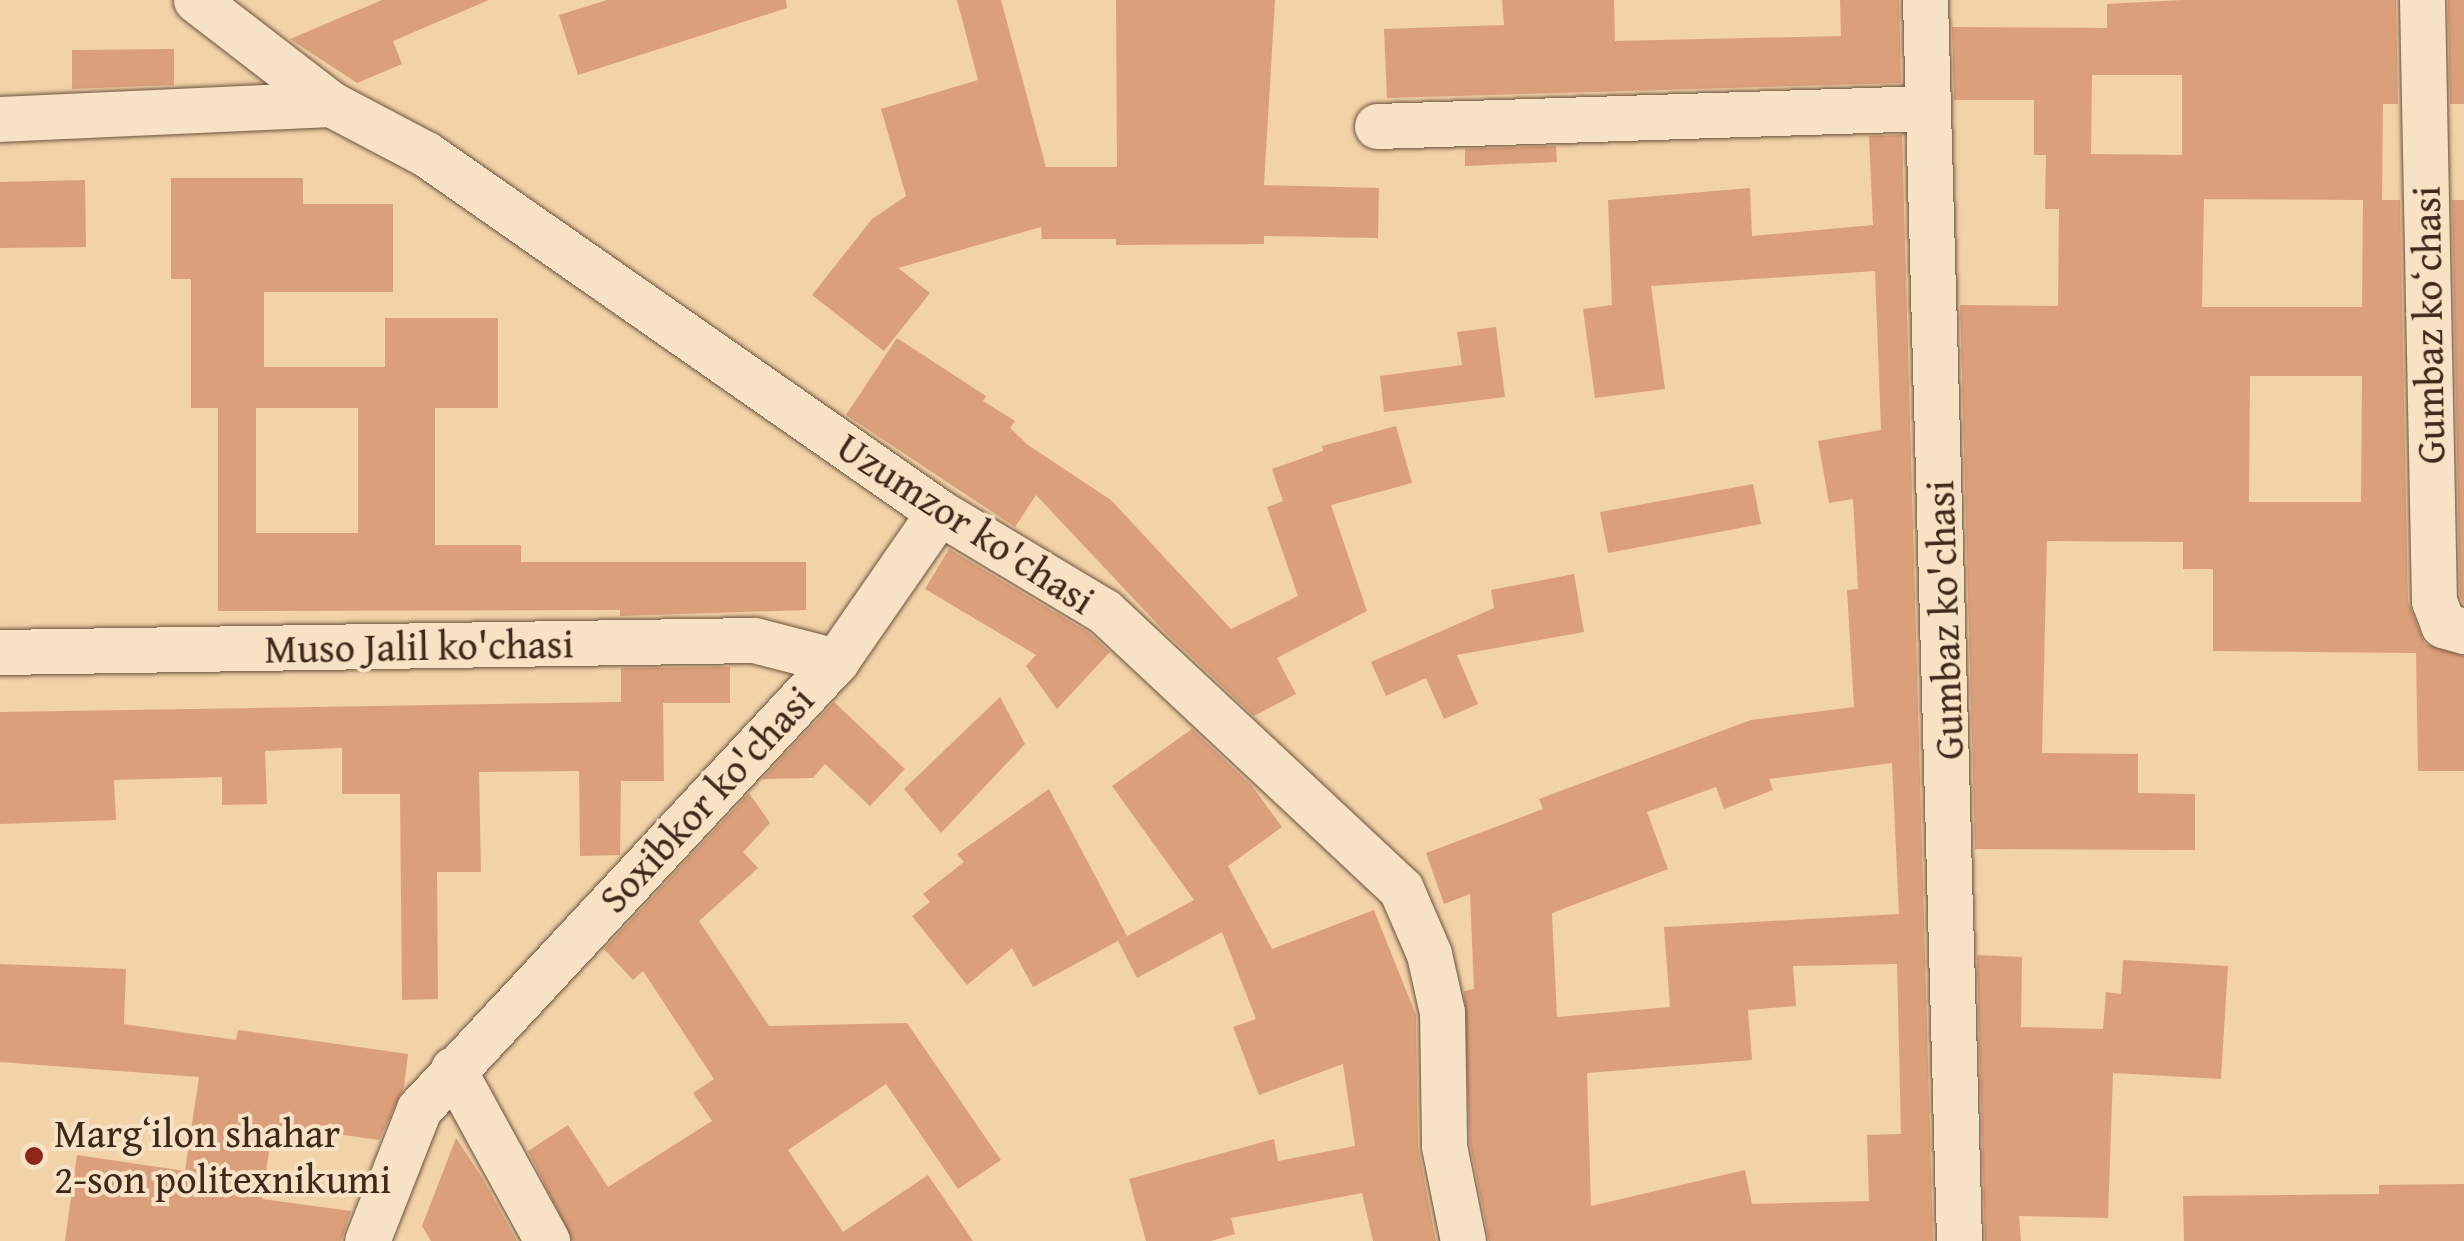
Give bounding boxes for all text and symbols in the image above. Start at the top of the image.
street label: Gumbaz koʻchasi [2402,185,2454,465]
street label: Uzumzor ko'chasi [828,422,1104,624]
street label: Gumbaz ko'chasi [1915,479,1973,761]
street label: Muso Jalil ko'chasi [264,619,574,673]
street label: Soxibkor ko'chasi [589,676,823,922]
place label: Margʻilon shahar 2-son politexnikumi [54,1109,391,1203]
marker: Margʻilon shahar 2-son politexnikumi [23,1145,45,1167]

